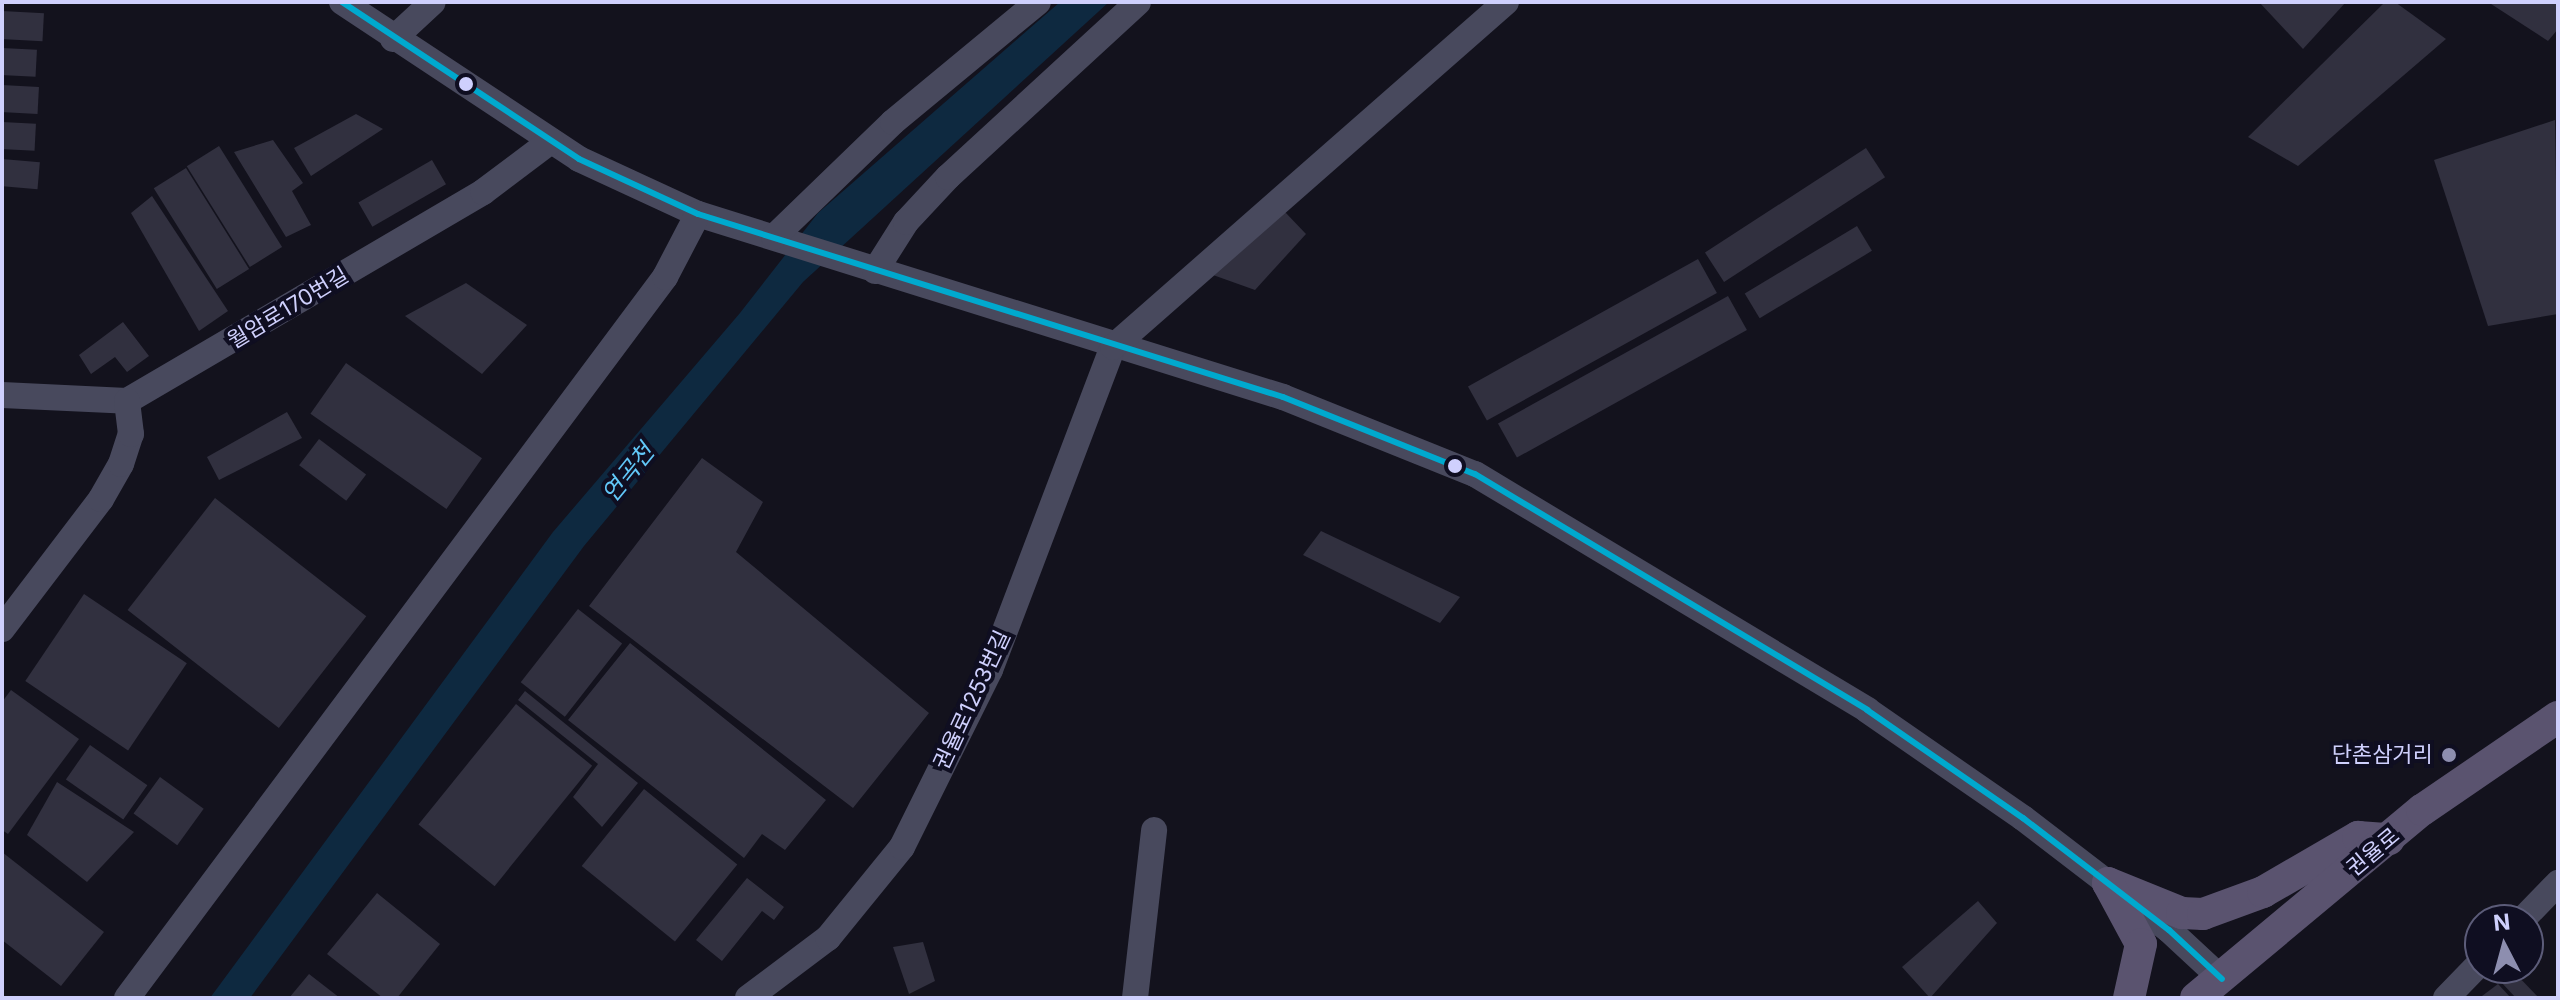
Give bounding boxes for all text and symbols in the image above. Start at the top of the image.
unlabelled marker [458,76,474,92]
street label: 월암로170번길 [223,262,353,354]
water label: 연곡천 [596,438,660,508]
unlabelled marker [1447,458,1463,474]
street label: 권율로1253번길 [928,626,1016,774]
place label: 단촌삼거리 [2332,742,2433,768]
marker: 단촌삼거리 [2440,746,2458,764]
street label: 권율로 [2341,822,2405,882]
north arrow [2464,904,2544,984]
text: N [2492,908,2511,936]

